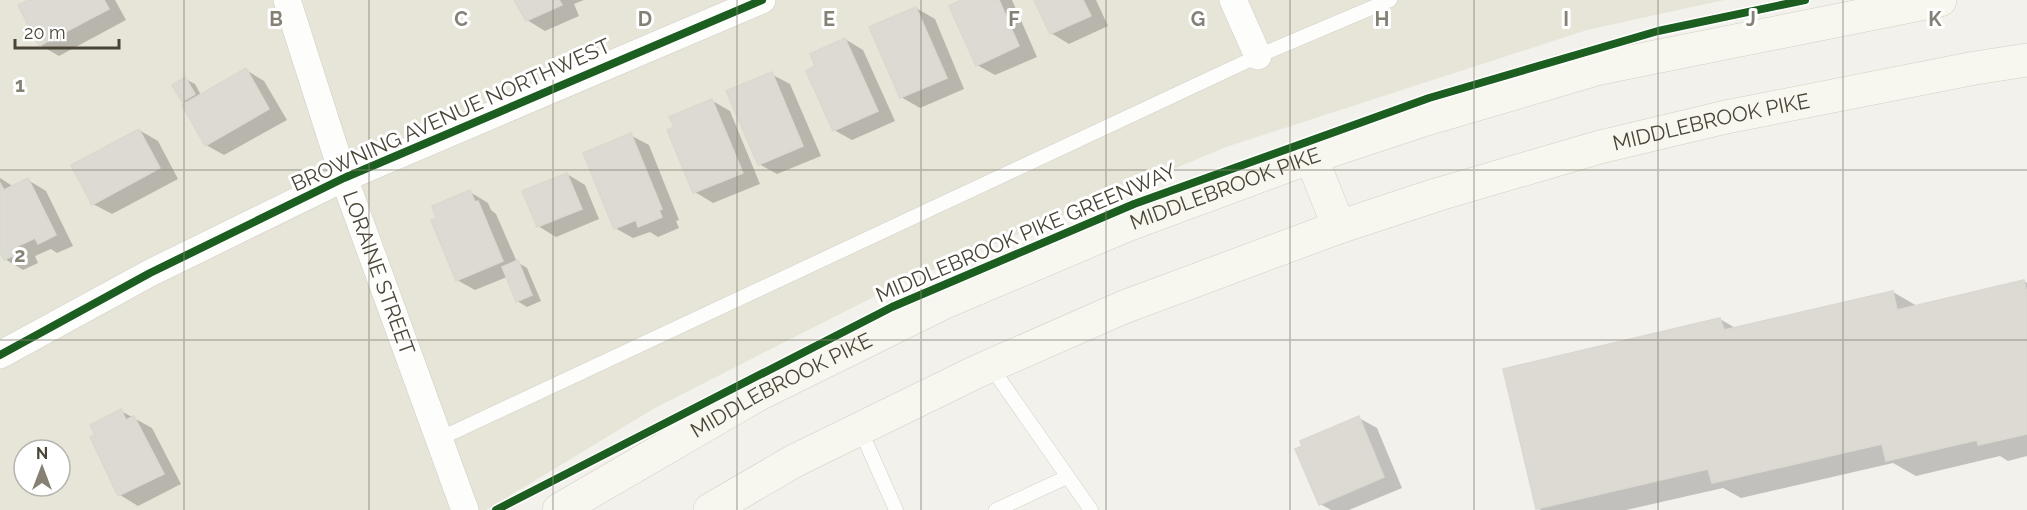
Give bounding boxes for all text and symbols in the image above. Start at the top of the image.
text: B [269,7,283,31]
text: C [454,7,468,31]
text: D [638,7,652,31]
text: E [823,7,835,31]
text: F [1008,7,1020,31]
text: G [1191,7,1205,31]
text: H [1375,7,1389,31]
text: I [1563,7,1569,31]
text: J [1746,7,1756,31]
text: K [1928,7,1942,31]
scale bar [15,12,118,50]
text: 20 m [24,22,66,43]
street label: BROWNING AVENUE NORTHWEST [287,33,614,196]
text: 1 [15,73,25,97]
street label: MIDDLEBROOK PIKE [1610,88,1812,156]
street label: MIDDLEBROOK PIKE [1126,142,1323,235]
street label: MIDDLEBROOK PIKE GREENWAY [872,158,1180,307]
street label: LORAINE STREET [338,187,420,358]
text: 2 [14,243,26,267]
street label: MIDDLEBROOK PIKE [686,327,876,443]
north arrow [12,438,72,498]
text: N [36,444,48,463]

